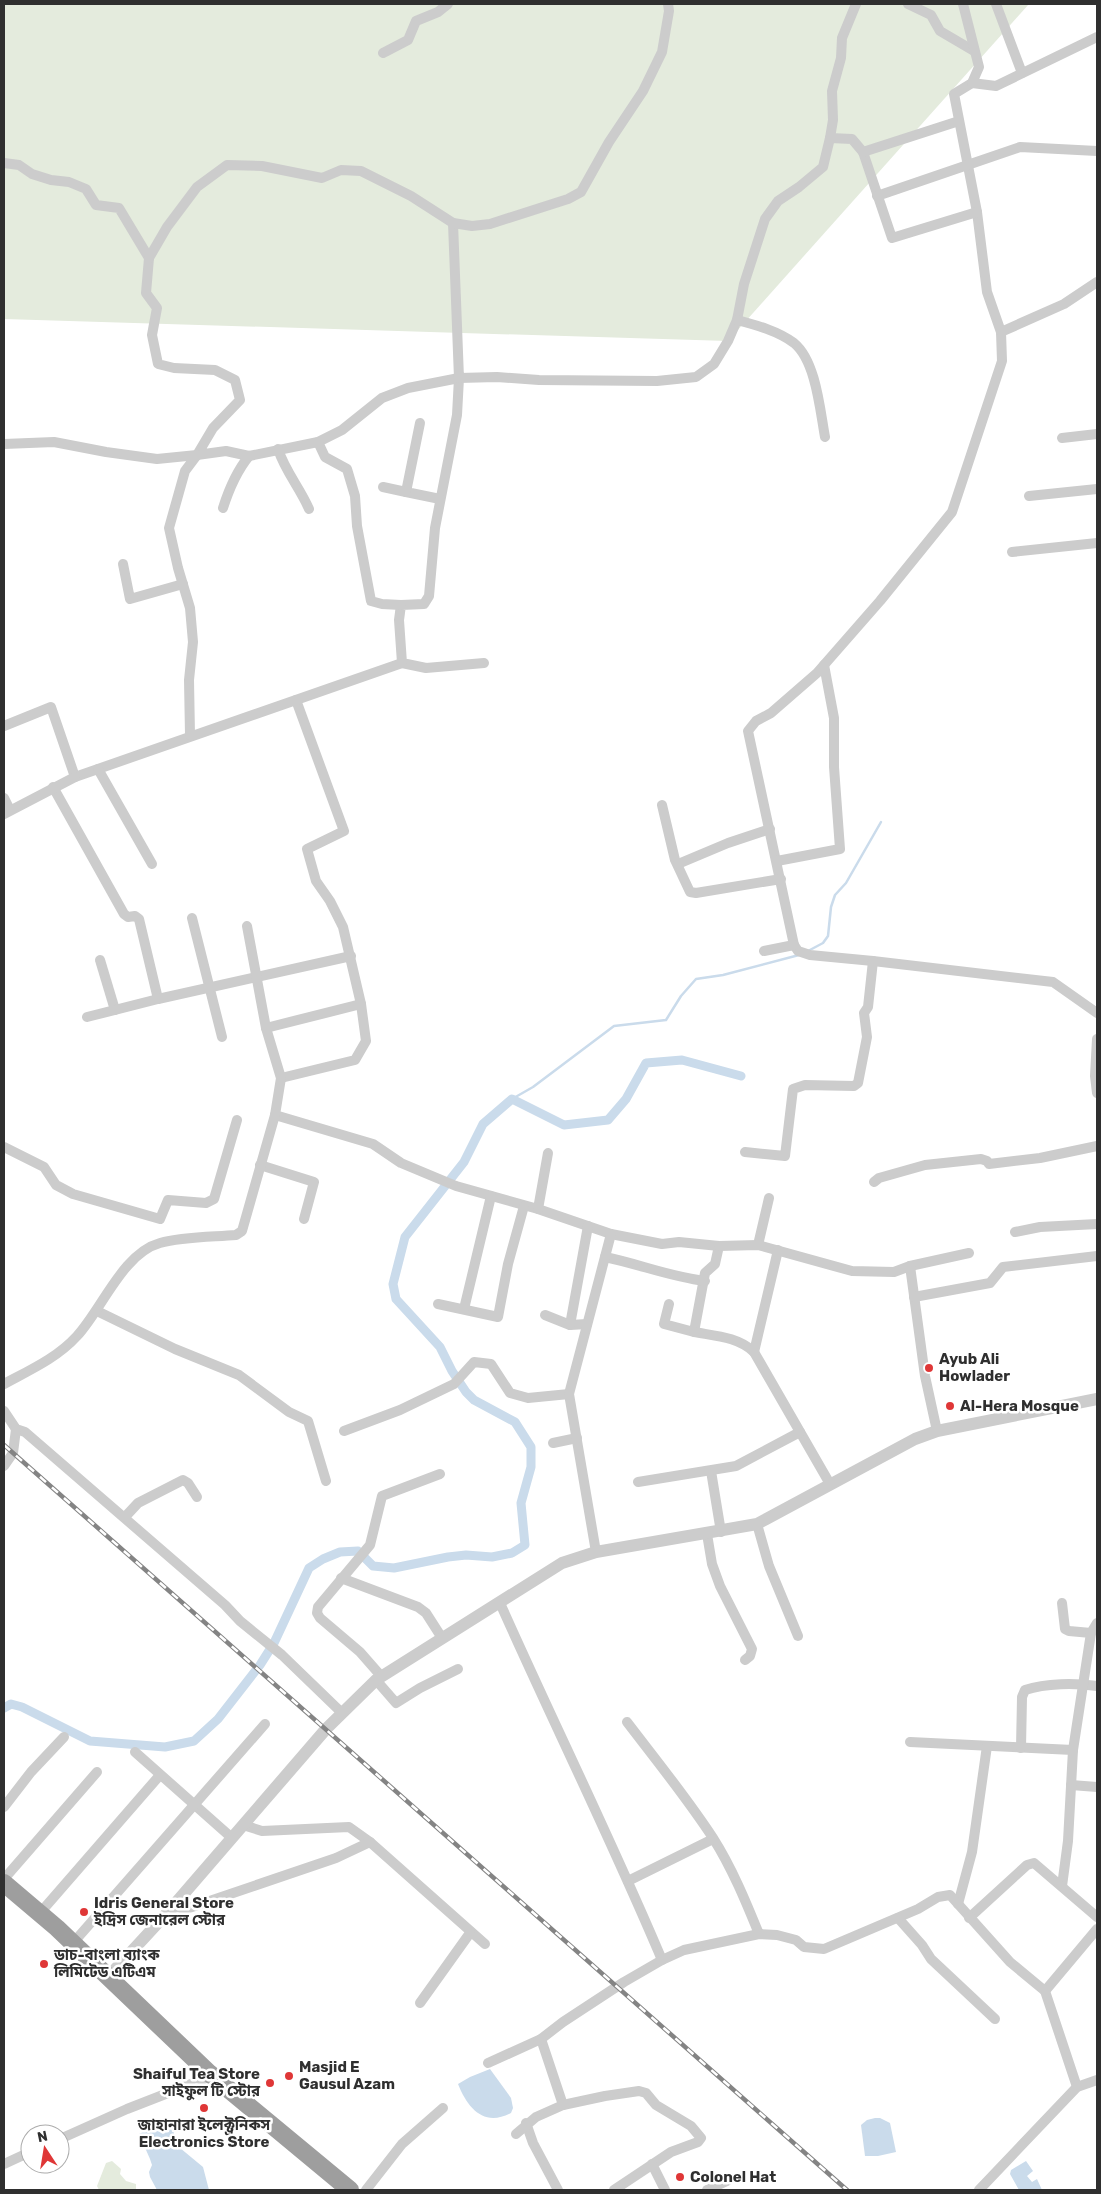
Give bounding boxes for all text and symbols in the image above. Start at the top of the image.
place label: Ayub Ali Howlader [939,1350,1010,1385]
marker: Ayub Ali Howlader [923,1362,935,1374]
place label: Al-Hera Mosque [960,1397,1079,1415]
marker: Al-Hera Mosque [944,1400,956,1412]
place label: Idris General Store ইদ্রিস জেনারেল স্টোর [93,1894,234,1929]
marker: Idris General Store ইদ্রিস জেনারেল স্টোর [78,1906,90,1918]
place label: ডাচ-বাংলা ব্যাংক লিমিটেড এটিএম [53,1946,161,1981]
marker: ডাচ-বাংলা ব্যাংক লিমিটেড এটিএম [38,1958,50,1970]
place label: Masjid E Gausul Azam [299,2058,395,2093]
place label: Shaiful Tea Store সাইফুল টি স্টোর [133,2065,261,2101]
marker: Masjid E Gausul Azam [283,2070,295,2082]
marker: Shaiful Tea Store সাইফুল টি স্টোর [264,2077,276,2089]
marker: জাহানারা ইলেক্ট্রনিকস Electronics Store [198,2102,210,2114]
place label: জাহানারা ইলেক্ট্রনিকস Electronics Store [137,2116,271,2151]
north arrow [20,2124,70,2174]
text: N [36,2127,49,2146]
place label: Colonel Hat [690,2168,776,2186]
marker: Colonel Hat [674,2171,686,2183]

